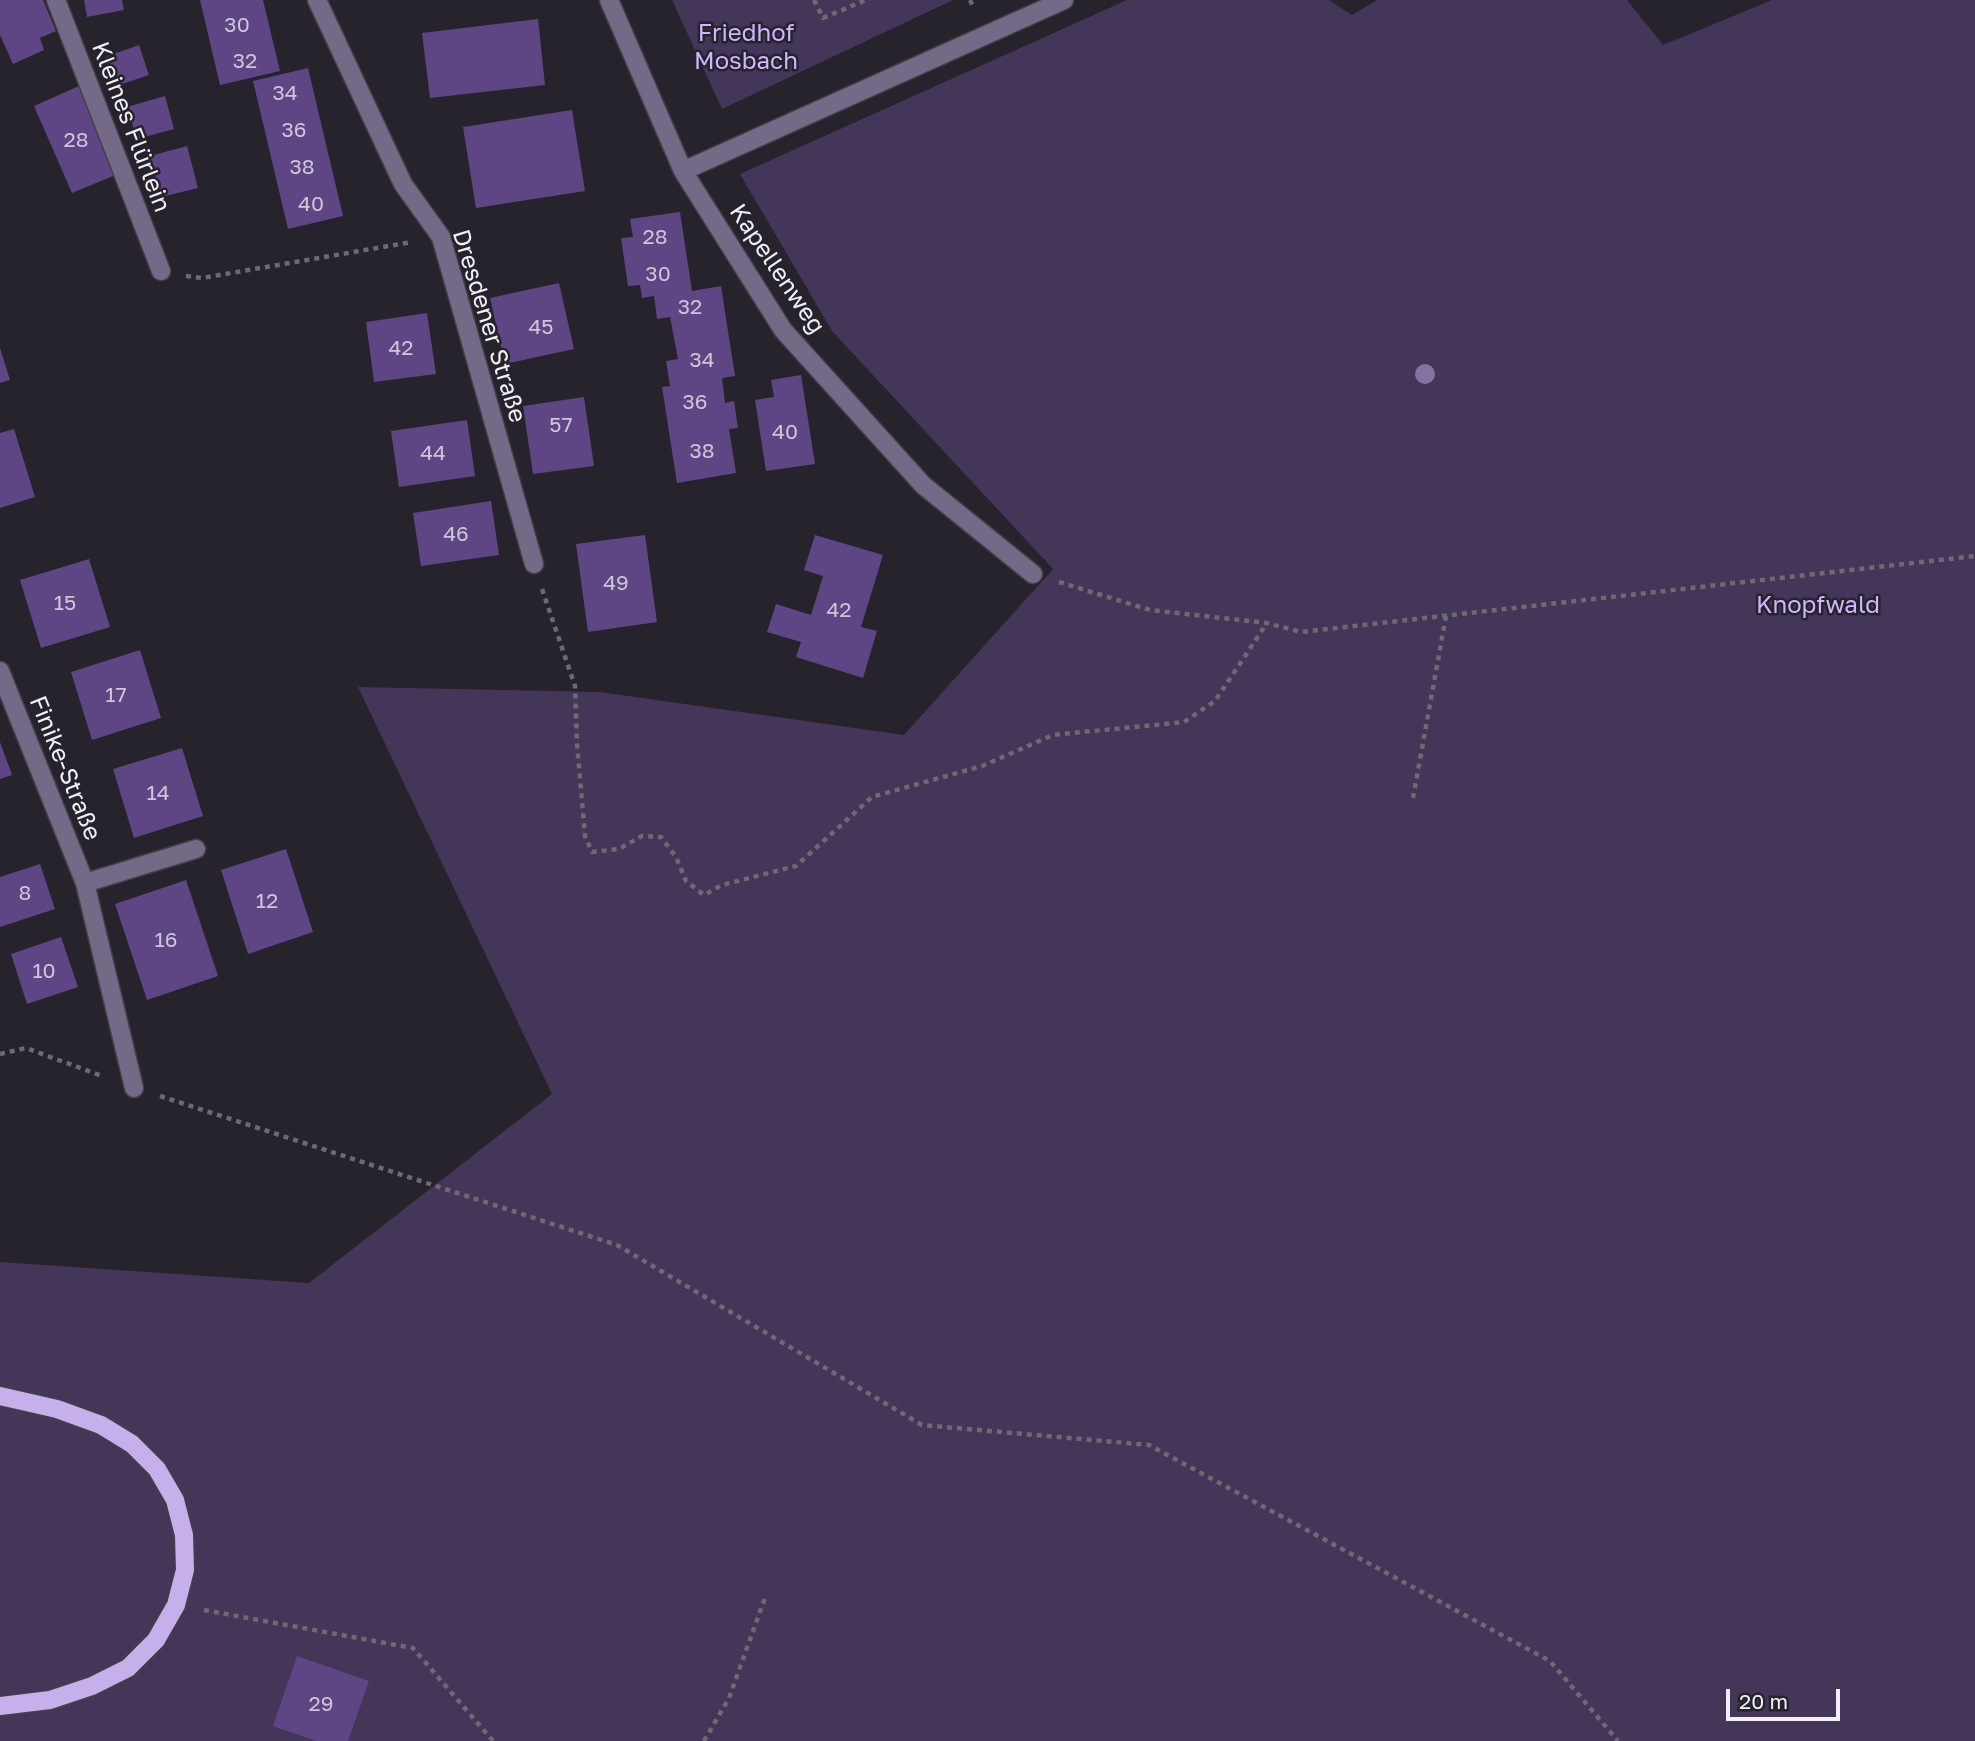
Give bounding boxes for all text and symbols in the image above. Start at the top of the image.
house number: 30 [224,12,250,38]
park label: Friedhof Mosbach [694,19,798,75]
street label: Kleines Flürlein [85,38,177,216]
house number: 32 [233,48,257,74]
house number: 34 [272,80,298,106]
house number: 36 [282,117,306,143]
house number: 28 [64,127,88,153]
house number: 38 [289,154,315,180]
house number: 40 [298,191,324,217]
street label: Kapellenweg [723,199,831,339]
house number: 28 [643,224,667,250]
street label: Dresdener Straße [446,226,532,426]
house number: 30 [645,261,671,287]
house number: 32 [678,294,702,320]
house number: 45 [529,314,553,340]
house number: 42 [389,335,413,361]
house number: 34 [689,347,715,373]
house number: 36 [683,389,707,415]
house number: 57 [549,412,573,438]
house number: 40 [772,419,798,445]
house number: 38 [689,438,715,464]
house number: 44 [420,440,446,466]
house number: 46 [443,521,469,547]
house number: 49 [603,570,629,596]
house number: 15 [54,590,76,616]
park label: Knopfwald [1756,591,1880,619]
house number: 42 [827,597,851,623]
house number: 17 [105,682,127,708]
street label: Finike-Straße [23,692,107,844]
house number: 14 [147,780,169,806]
house number: 8 [19,880,31,906]
house number: 12 [256,888,278,914]
house number: 16 [155,927,177,953]
house number: 10 [32,958,56,984]
scale bar [1730,1674,1844,1718]
text: 20 m [1739,1688,1788,1714]
house number: 29 [309,1691,333,1717]

